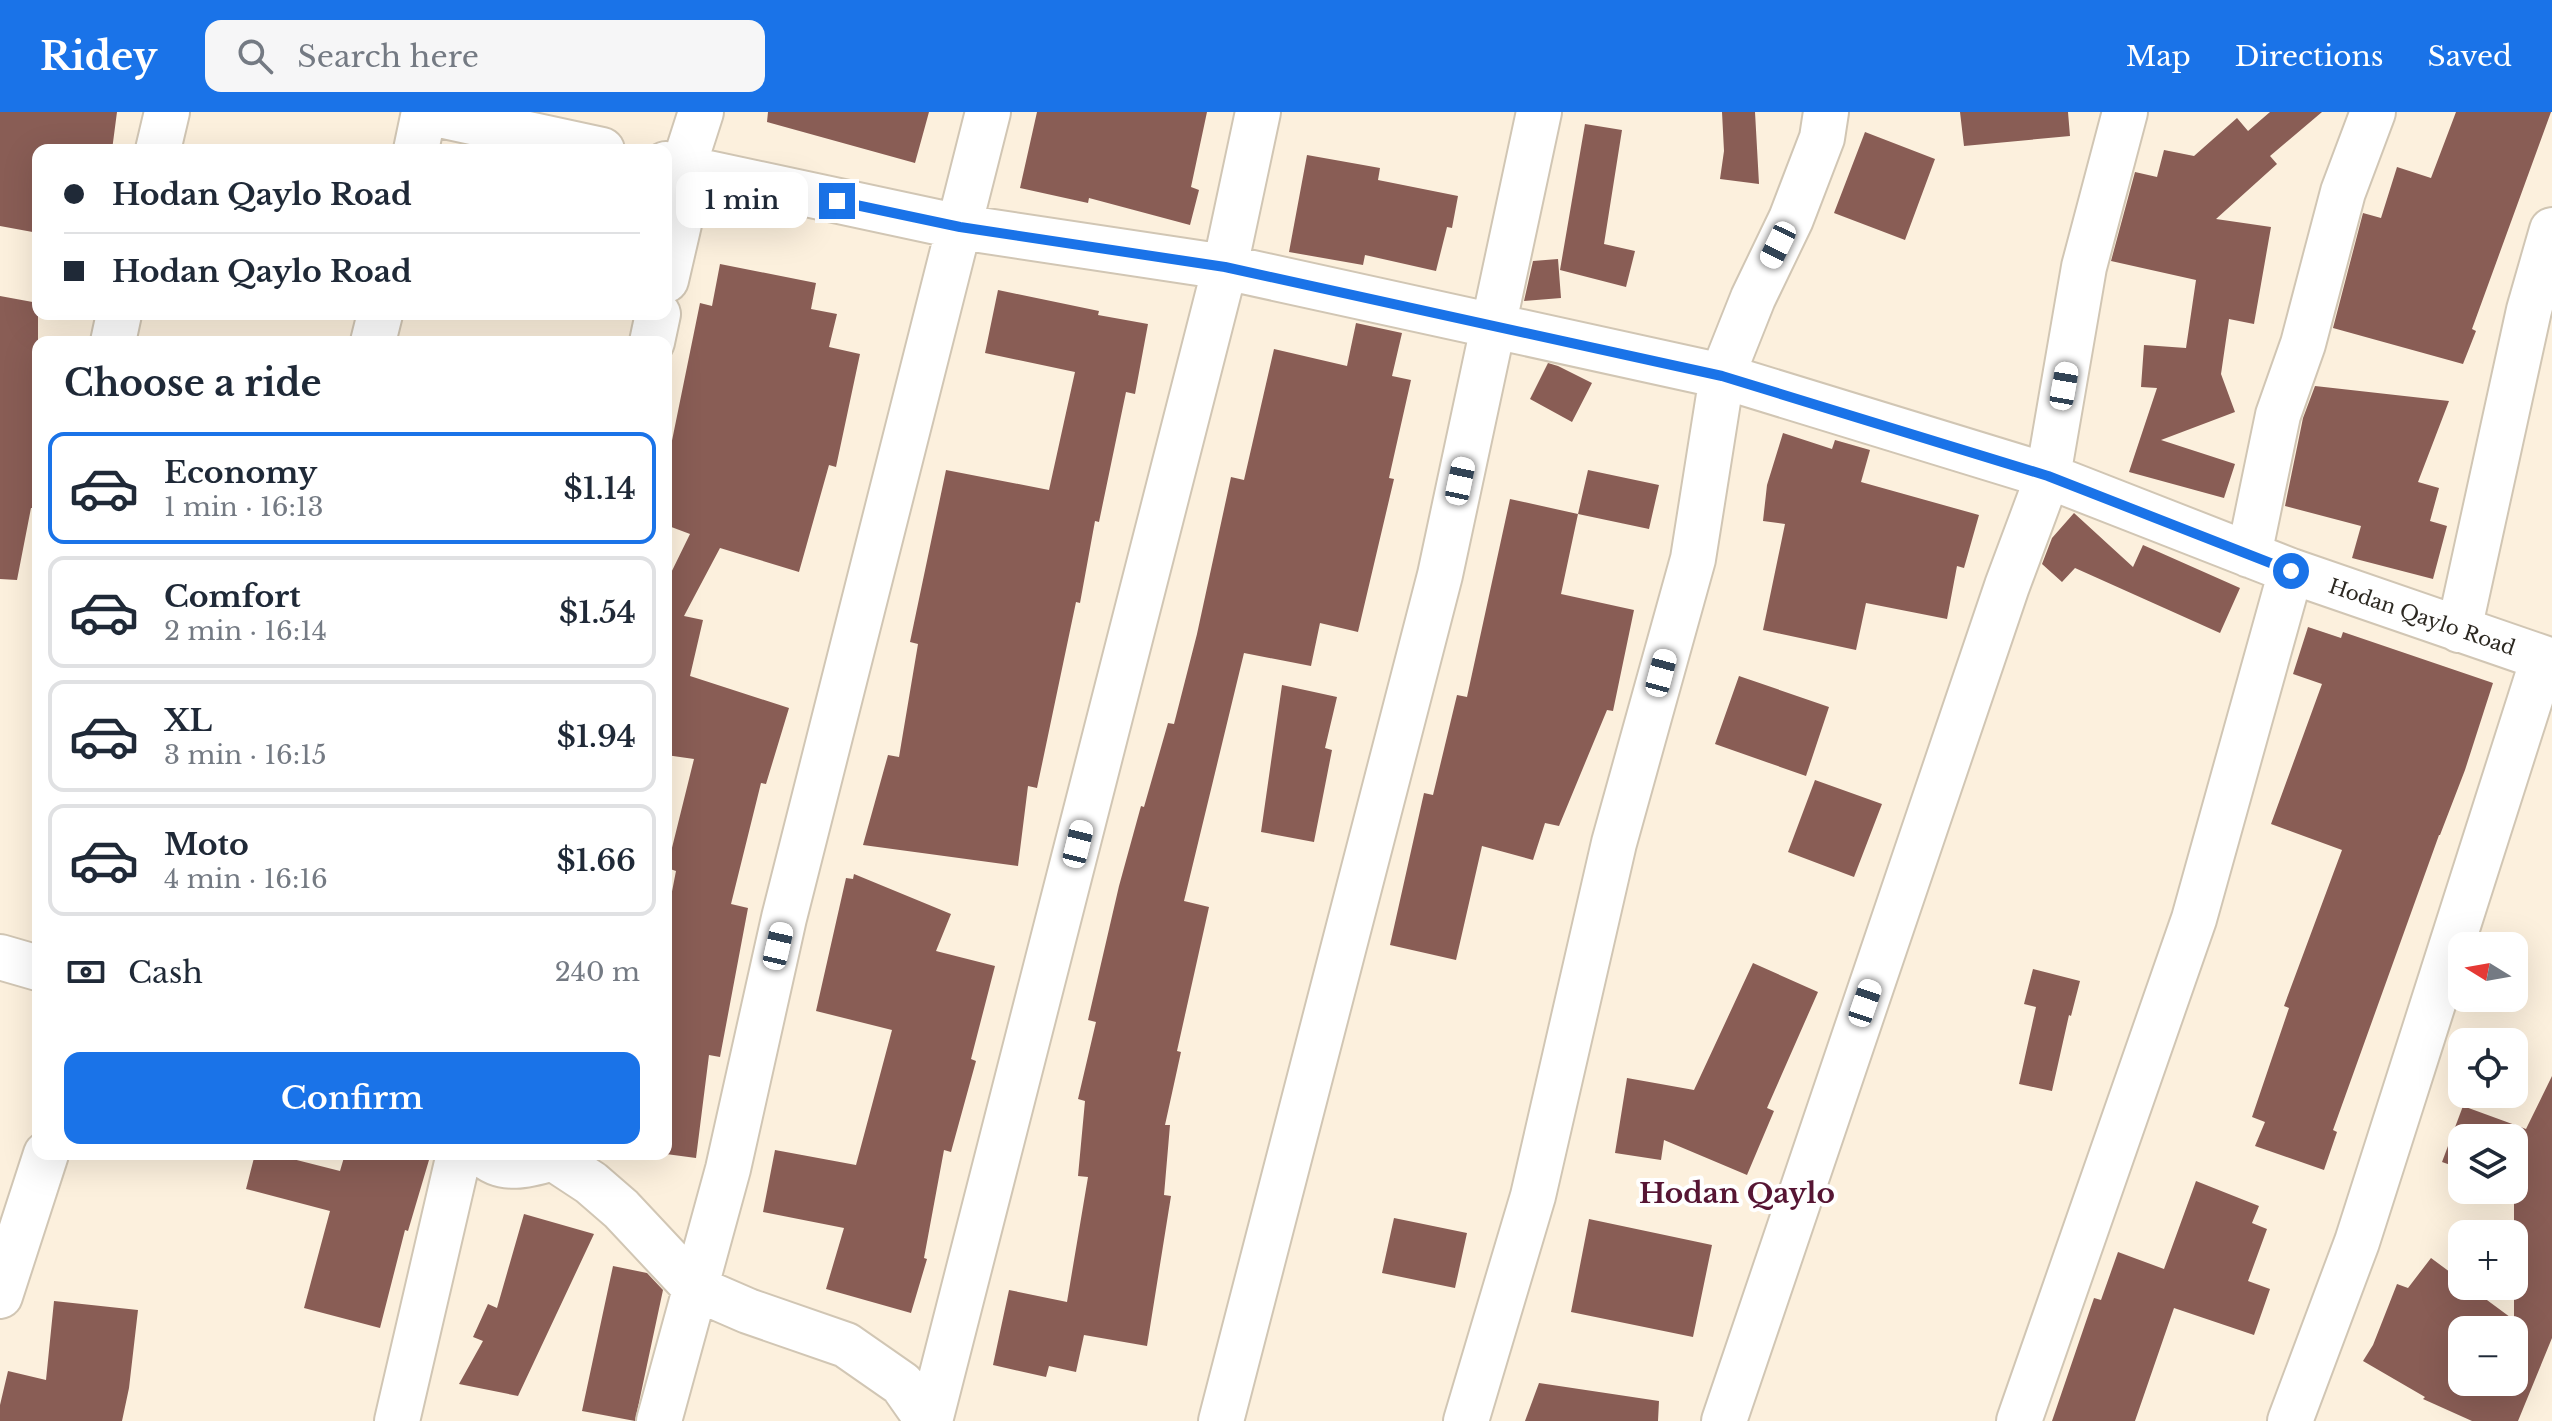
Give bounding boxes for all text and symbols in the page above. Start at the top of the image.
search box [205,20,765,92]
text: Ridey [40,33,157,80]
icon: search [233,34,277,78]
text: Search here [297,38,479,75]
text: Map [2126,39,2191,74]
text: Directions [2235,39,2384,74]
text: Saved [2428,39,2512,74]
callout: 1 min [677,173,809,229]
text: Hodan Qaylo Road [112,176,412,213]
route end [819,183,855,219]
text: 1 min [705,184,779,216]
car [1757,218,1799,272]
text: Hodan Qaylo Road [112,253,412,290]
car [2048,360,2080,412]
text: Choose a ride [64,361,321,406]
icon: car [68,452,140,524]
text: Economy [164,454,317,491]
car [1443,455,1477,507]
text: $1.14 [564,470,636,507]
text: 1 min · 16:13 [164,491,323,523]
route start [2273,553,2309,589]
street label: Hodan Qaylo Road [2326,574,2518,660]
icon: car [68,576,140,648]
text: Comfort [164,578,301,615]
text: $1.54 [559,594,636,631]
text: 2 min · 16:14 [164,615,327,647]
car [1643,647,1679,699]
icon: car [68,700,140,772]
text: XL [164,702,212,739]
text: $1.94 [557,718,636,755]
text: 3 min · 16:15 [164,739,327,771]
car [1061,818,1095,870]
icon: car [68,824,140,896]
text: Moto [164,826,249,863]
text: $1.66 [556,842,636,879]
text: 4 min · 16:16 [164,863,328,895]
car [761,920,795,972]
north arrow [2448,932,2528,1012]
map controls [2448,932,2528,1396]
icon: cash [64,950,108,994]
text: Cash [128,954,203,991]
text: 240 m [555,956,640,988]
car [1846,976,1884,1030]
button: locate [2448,1028,2528,1108]
button: Confirm [64,1052,640,1144]
button: layers [2448,1124,2528,1204]
district label: Hodan Qaylo [1639,1176,1835,1211]
button: + [2448,1220,2528,1300]
button: − [2448,1316,2528,1396]

